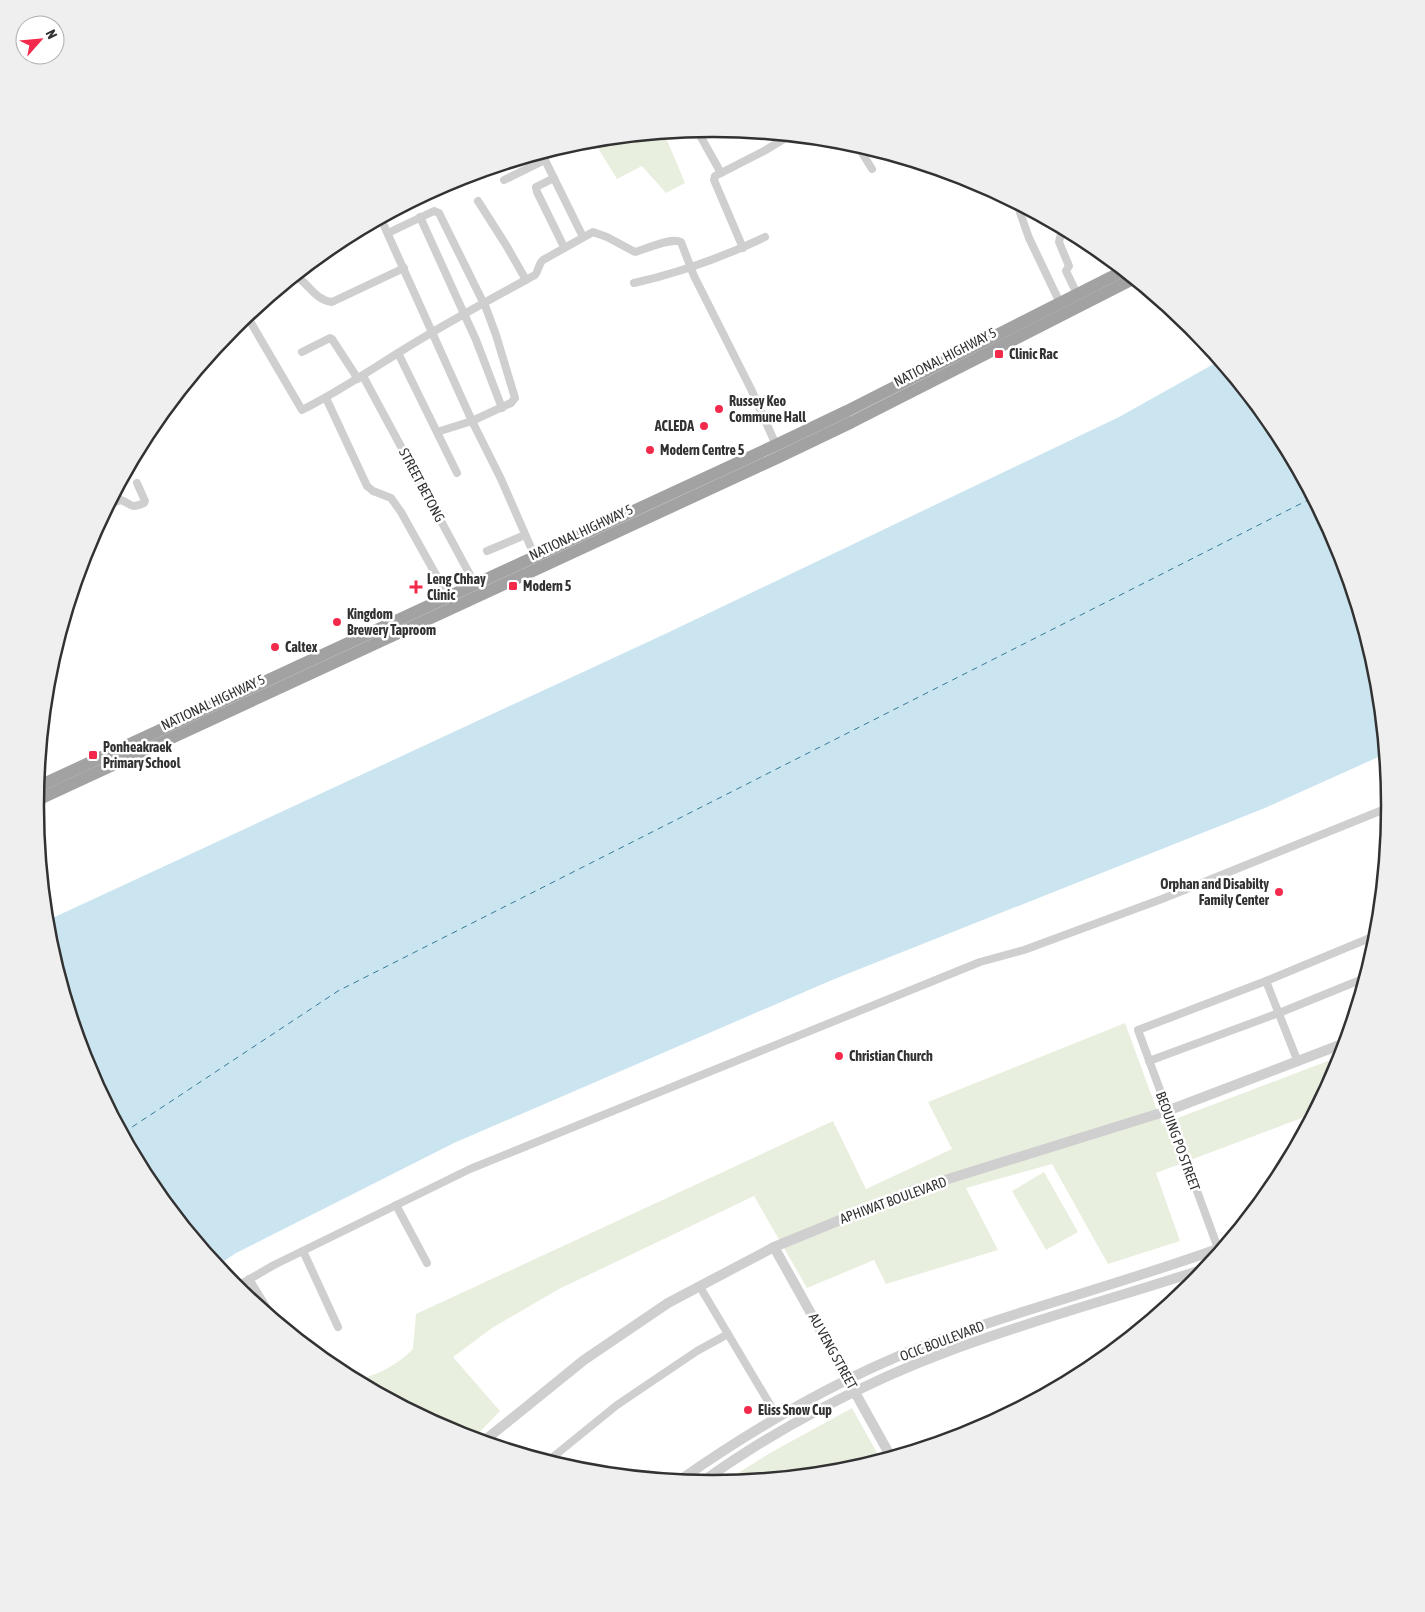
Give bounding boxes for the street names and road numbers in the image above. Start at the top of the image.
street label: NATIONAL HIGHWAY 5 [891,324,999,390]
street label: STREET BETONG [396,445,448,525]
street label: NATIONAL HIGHWAY 5 [526,501,636,563]
street label: NATIONAL HIGHWAY 5 [158,671,268,733]
street label: BEOUING PO STREET [1153,1089,1203,1193]
street label: APHIWAT BOULEVARD [837,1173,949,1227]
street label: AU VENG STREET [806,1310,860,1392]
street label: OCIC BOULEVARD [898,1318,987,1364]

